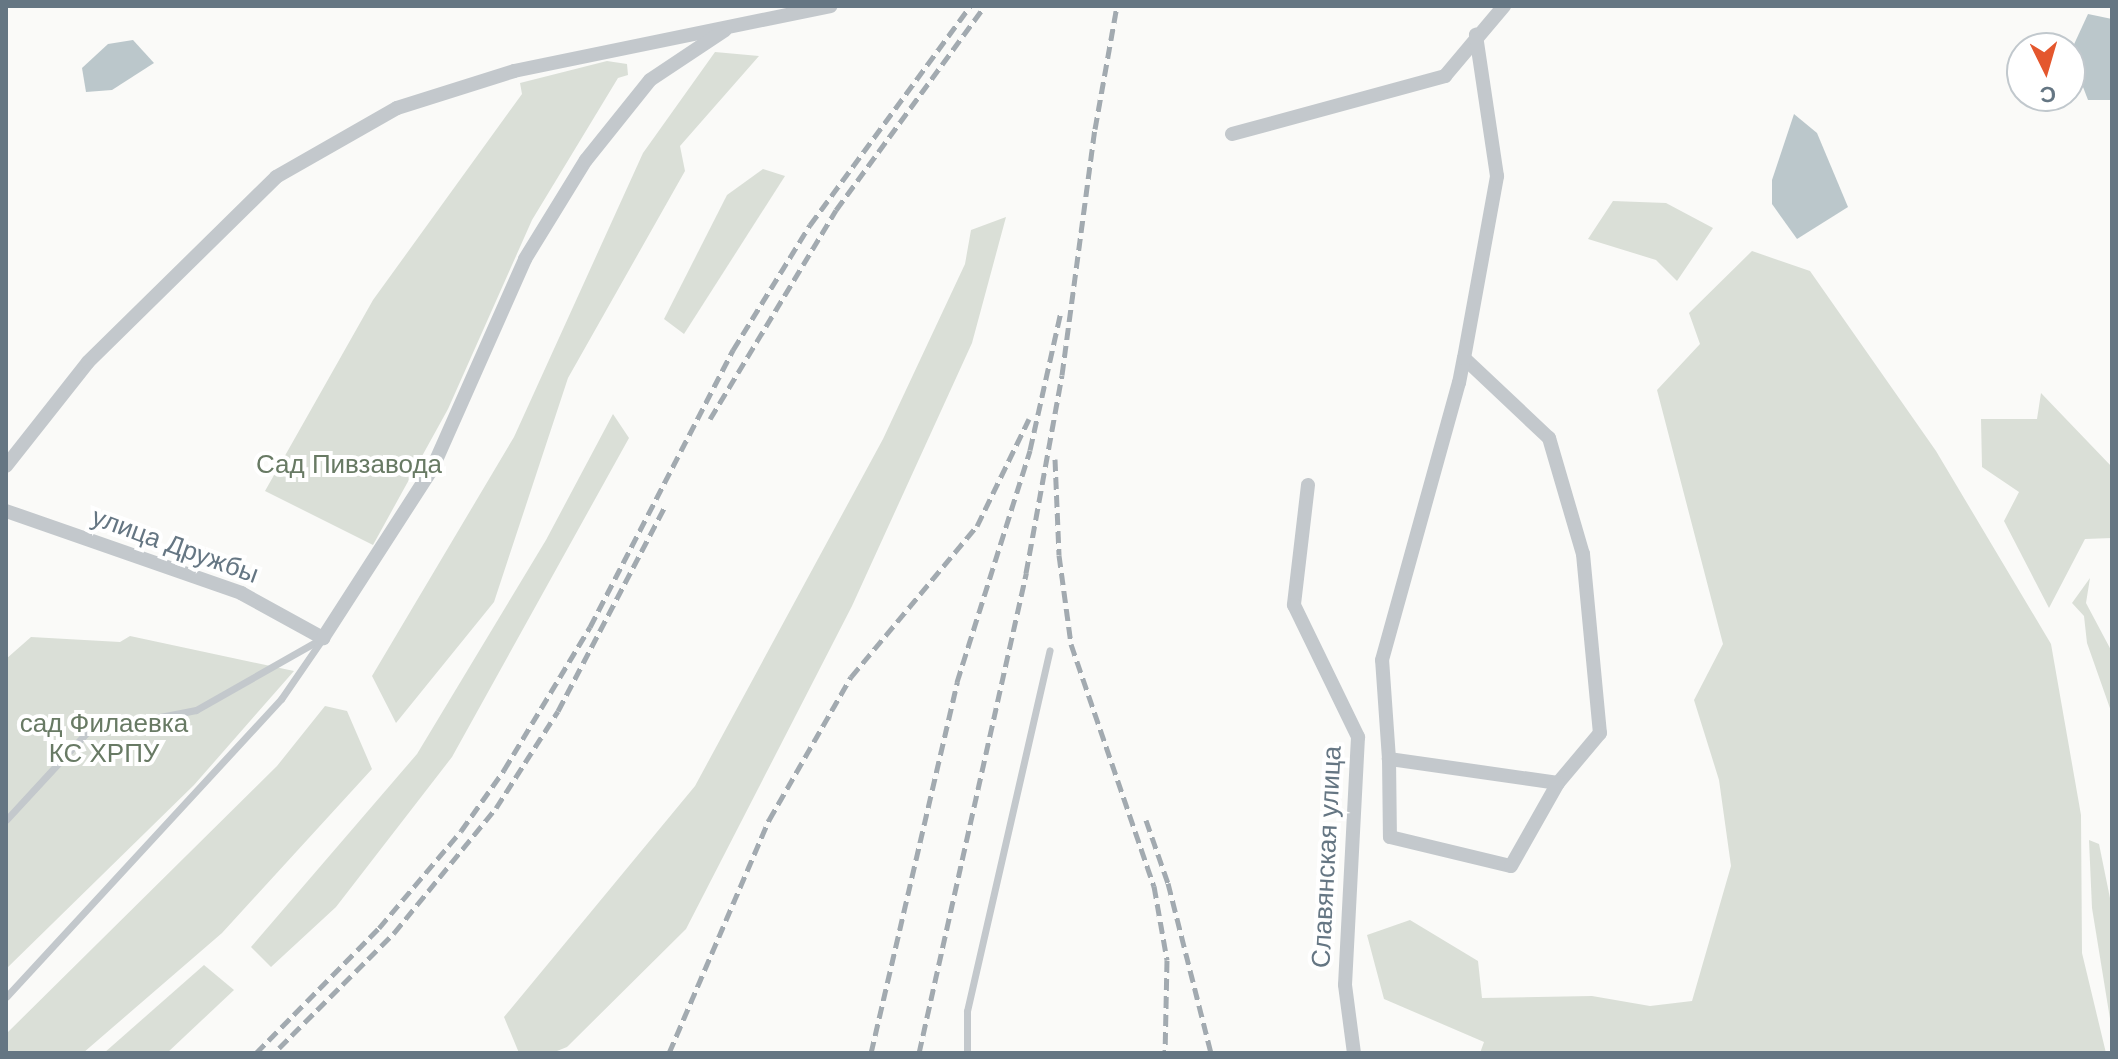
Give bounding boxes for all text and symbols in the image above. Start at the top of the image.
north arrow [2006,32,2086,112]
text: С [2039,81,2057,108]
park label: Сад Пивзавода [256,449,442,481]
street label: улица Дружбы [87,501,263,591]
park label: сад Филаевка КС ХРПУ [20,708,188,770]
street label: Славянская улица [1306,745,1348,969]

